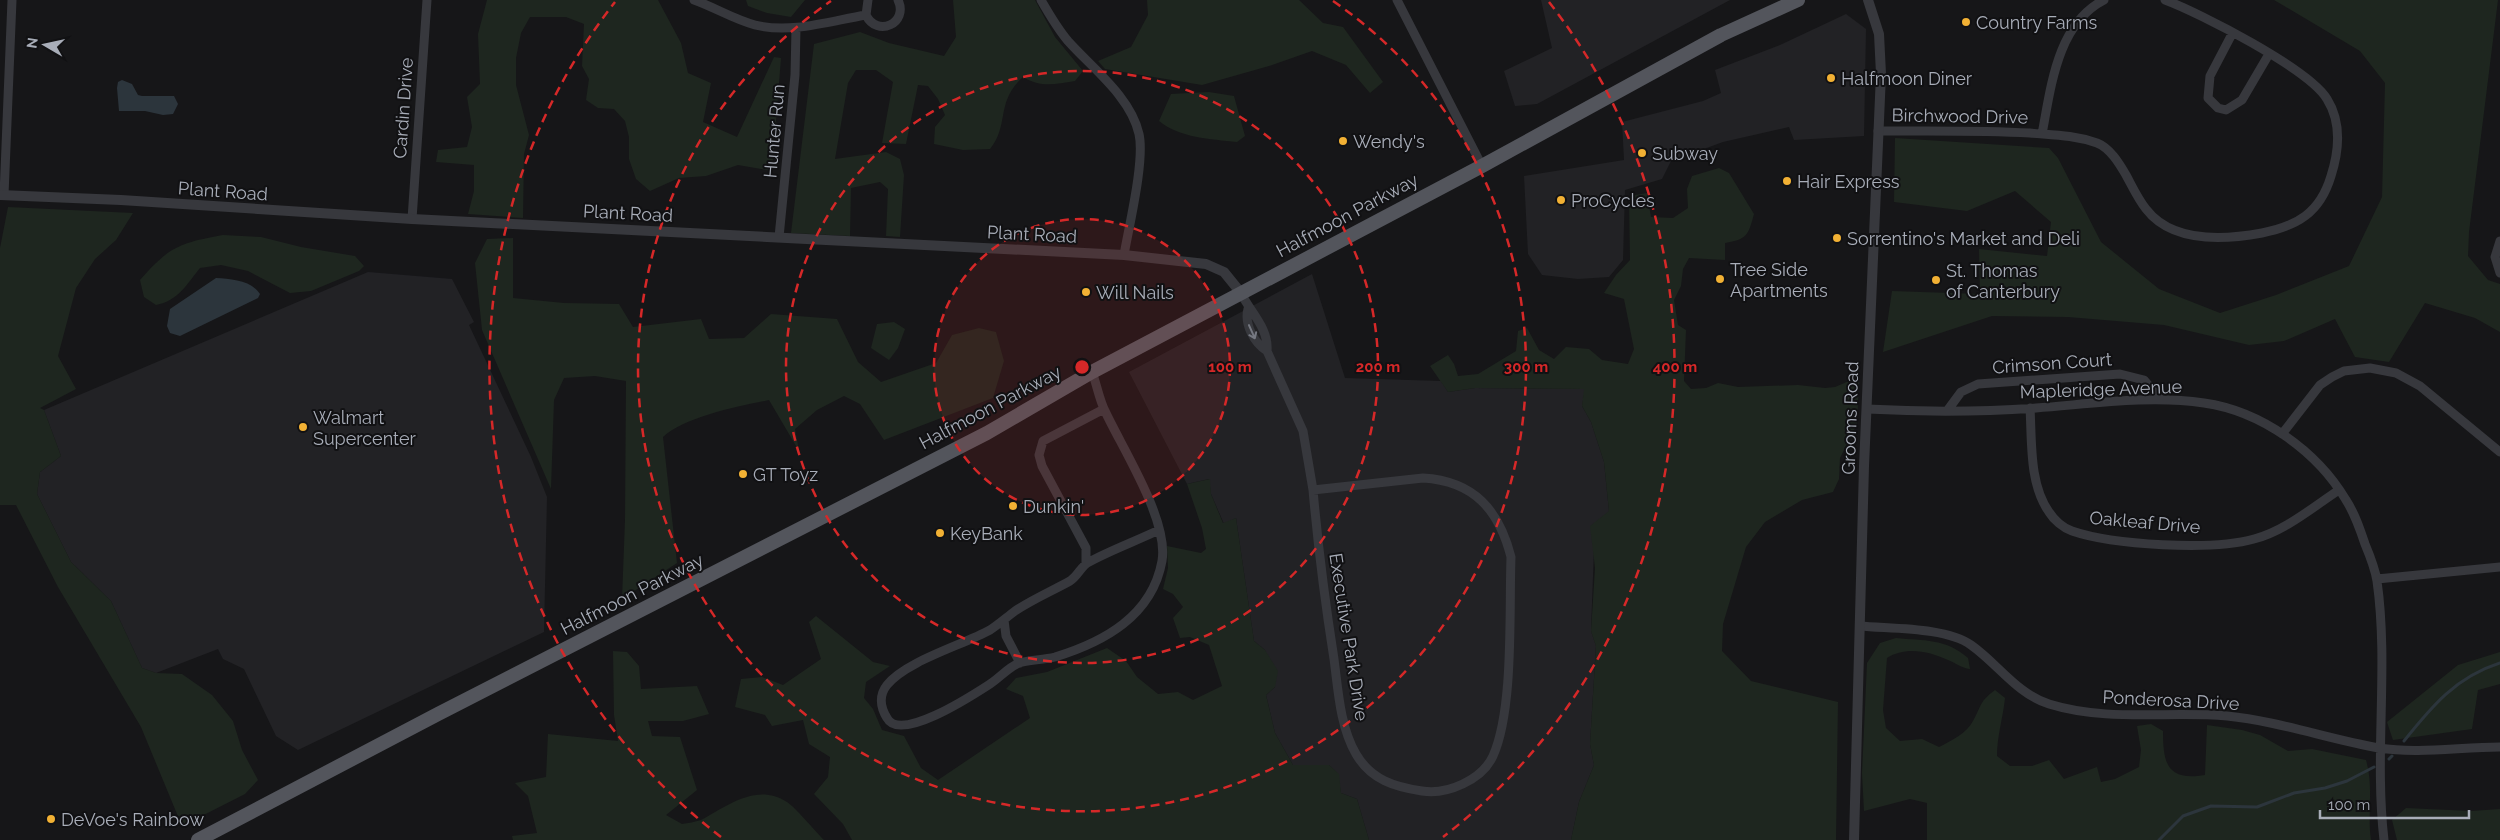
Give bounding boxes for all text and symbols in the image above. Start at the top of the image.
place label: Country Farms [1976,12,2097,33]
marker: Country Farms [1960,16,1972,28]
north arrow [20,20,70,70]
text: N [23,36,41,49]
street label: Cardin Drive [389,56,417,159]
place label: Halfmoon Diner [1841,68,1973,89]
marker: Halfmoon Diner [1825,72,1837,84]
street label: Hunter Run [759,83,789,179]
street label: Birchwood Drive [1892,104,2029,128]
place label: Wendy's [1353,131,1425,152]
marker: Wendy's [1337,135,1349,147]
place label: Subway [1652,143,1718,164]
marker: Subway [1636,147,1648,159]
street label: Halfmoon Parkway [1273,169,1422,261]
place label: Hair Express [1797,171,1900,192]
marker: Hair Express [1781,175,1793,187]
street label: Plant Road [177,177,269,205]
place label: ProCycles [1571,190,1655,211]
marker: ProCycles [1555,194,1567,206]
street label: Plant Road [582,200,674,226]
street label: Plant Road [986,221,1078,247]
place label: Sorrentino's Market and Deli [1847,228,2080,249]
marker: Sorrentino's Market and Deli [1831,232,1843,244]
place label: Tree Side Apartments [1730,259,1828,301]
place label: St. Thomas of Canterbury [1946,260,2060,302]
marker: Tree Side Apartments [1714,273,1726,285]
marker: St. Thomas of Canterbury [1930,274,1942,286]
place label: Will Nails [1096,282,1174,303]
marker: Will Nails [1080,286,1092,298]
one-way arrow [1247,324,1257,339]
street label: Crimson Court [1992,348,2112,378]
centre of rings [1073,358,1091,376]
text: 100 m [1208,358,1252,376]
text: 200 m [1356,358,1400,376]
text: 300 m [1504,358,1548,376]
text: 400 m [1653,358,1697,376]
street label: Halfmoon Parkway [916,361,1065,453]
street label: Grooms Road [1838,361,1862,475]
street label: Mapleridge Avenue [2019,376,2183,402]
place label: Walmart Supercenter [313,407,417,449]
marker: Walmart Supercenter [297,421,309,433]
place label: GT Toyz [753,464,818,485]
marker: GT Toyz [737,468,749,480]
place label: Dunkin' [1023,496,1084,517]
marker: Dunkin' [1007,500,1019,512]
street label: Oakleaf Drive [2089,507,2202,537]
place label: KeyBank [950,523,1023,544]
marker: KeyBank [934,527,946,539]
street label: Halfmoon Parkway [557,549,707,639]
street label: Executive Park Drive [1325,552,1373,723]
street label: Ponderosa Drive [2102,686,2240,714]
scale bar [2320,788,2469,820]
text: 100 m [2328,796,2370,814]
place label: DeVoe's Rainbow [61,809,204,830]
marker: DeVoe's Rainbow [45,813,57,825]

